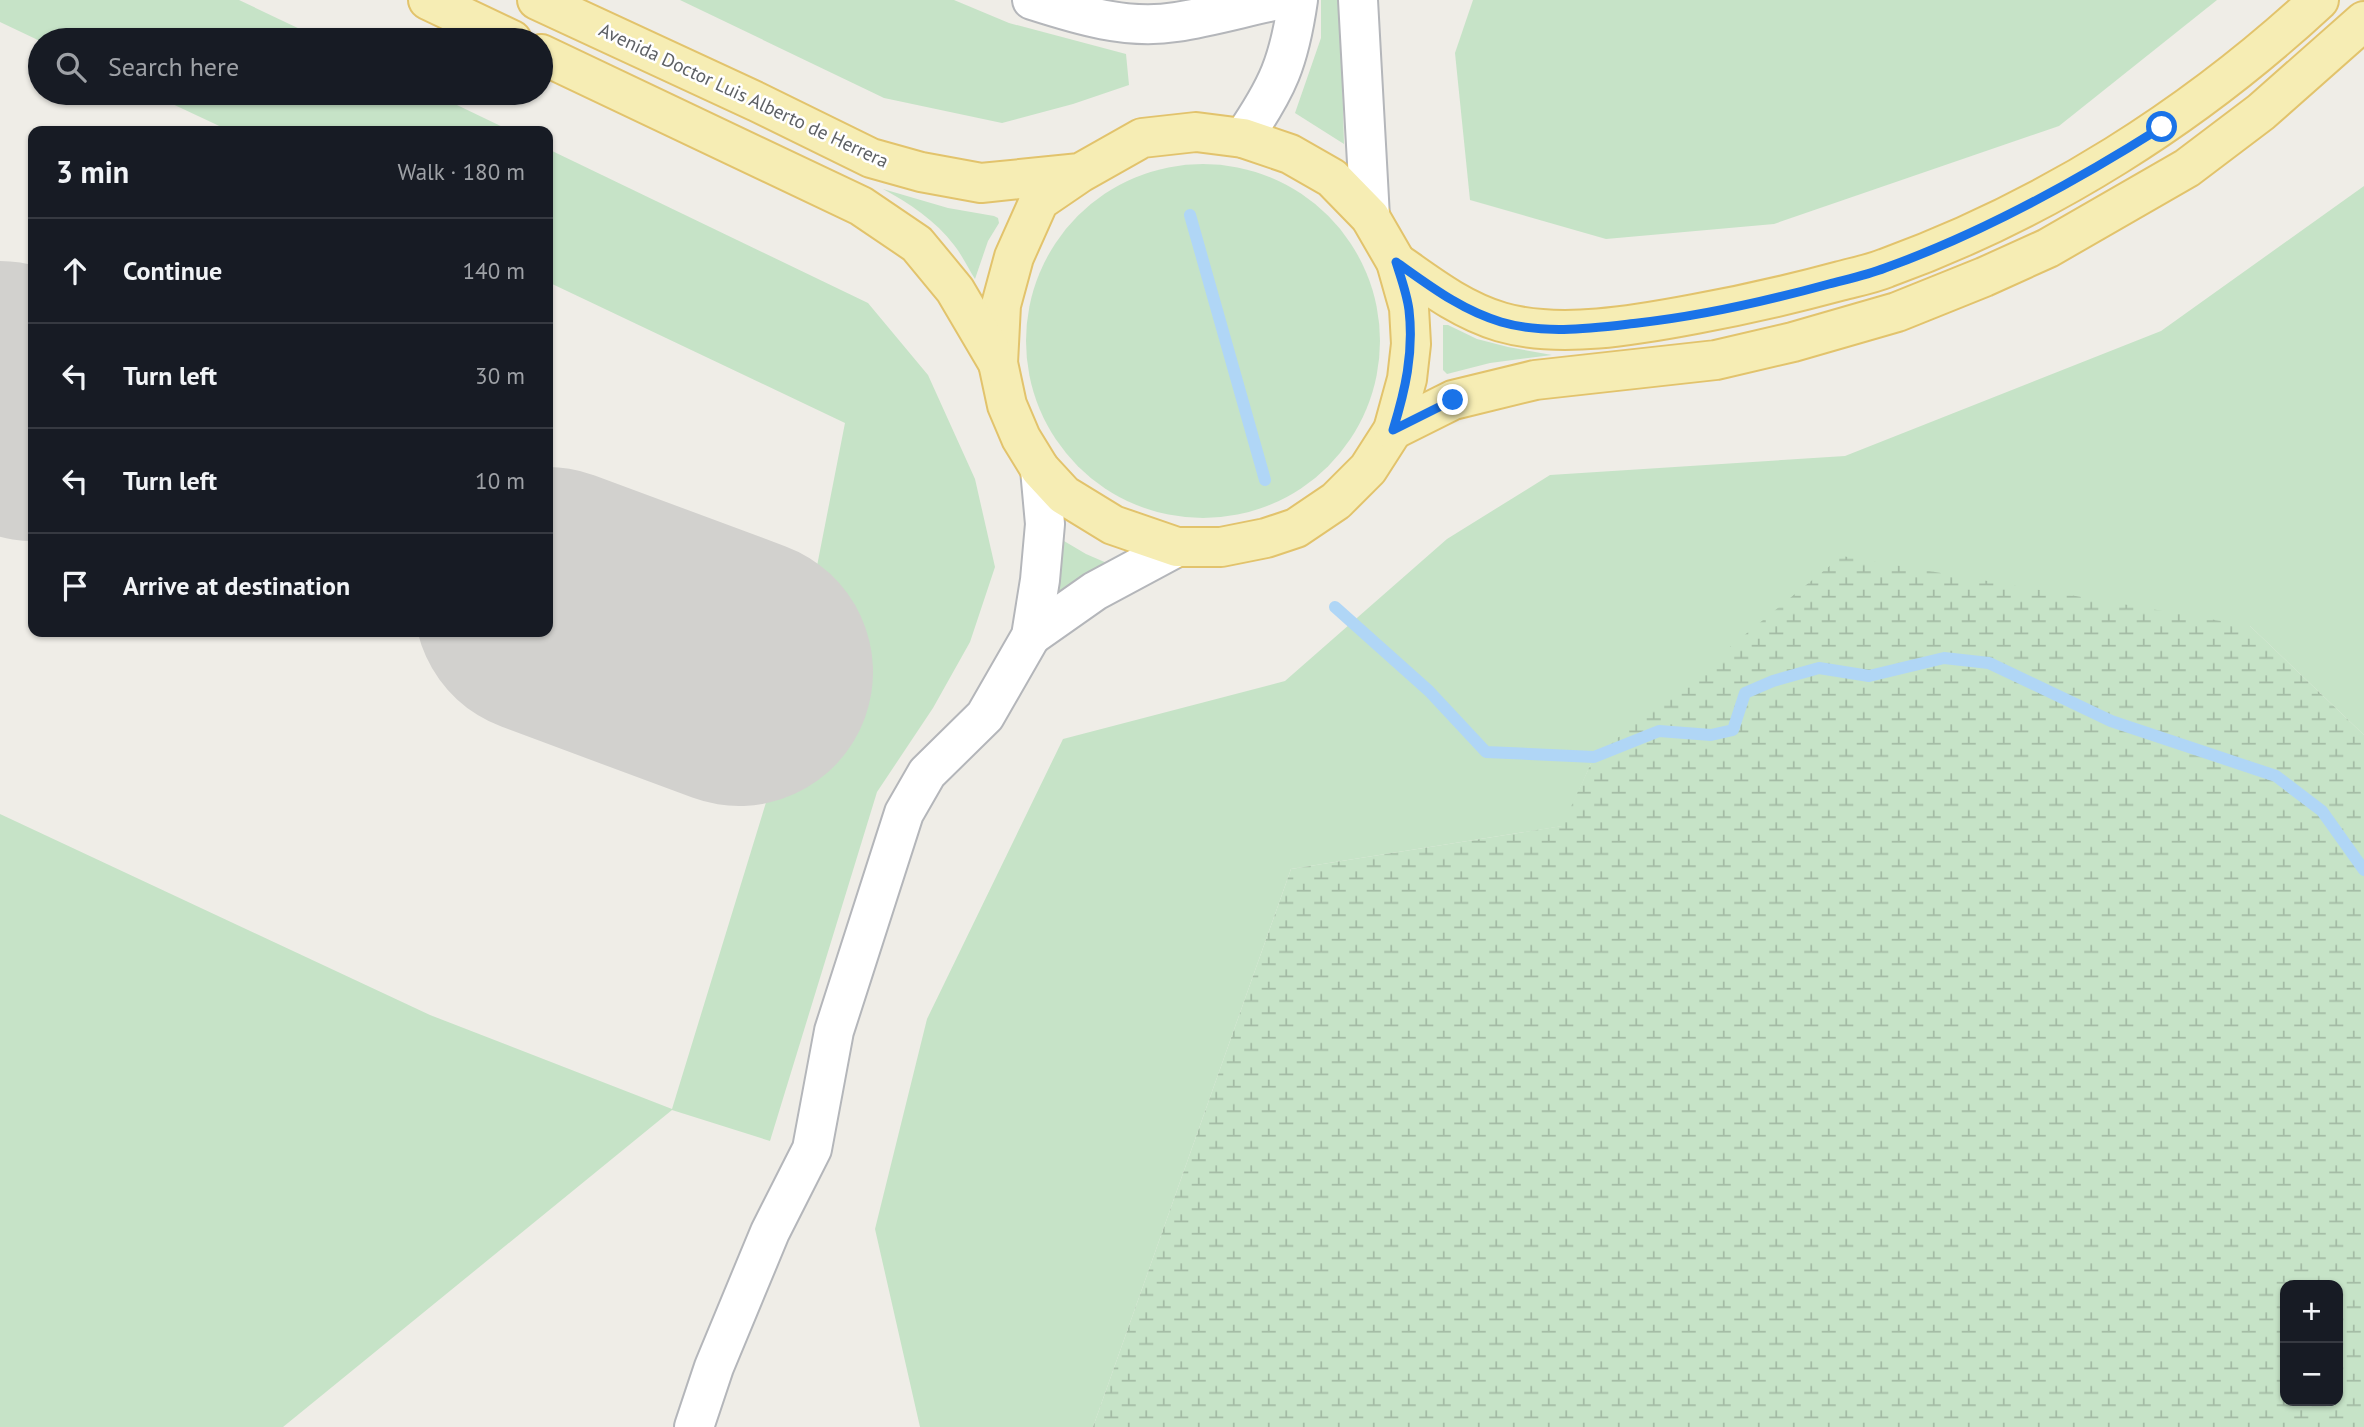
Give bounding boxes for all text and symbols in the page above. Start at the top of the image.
street label: Avenida Doctor Luis Alberto de Herrera [595,17,893,173]
search box [28,28,553,105]
icon: search [52,48,90,86]
text: Search here [108,50,239,83]
route start [2146,111,2177,142]
text: 3 min [56,152,129,191]
text: Walk · 180 m [398,157,525,186]
icon: ahead [56,252,94,290]
text: Continue [123,254,222,287]
text: 140 m [463,256,525,285]
icon: left [56,357,94,395]
text: Turn left [123,359,217,392]
text: 30 m [475,361,525,390]
route end [1437,384,1468,415]
icon: left [56,462,94,500]
text: Turn left [123,464,217,497]
text: 10 m [475,466,525,495]
icon: arrive [56,567,94,605]
text: Arrive at destination [123,569,350,602]
map controls [2280,1280,2343,1406]
button: + [2280,1280,2343,1343]
button: − [2280,1343,2343,1406]

